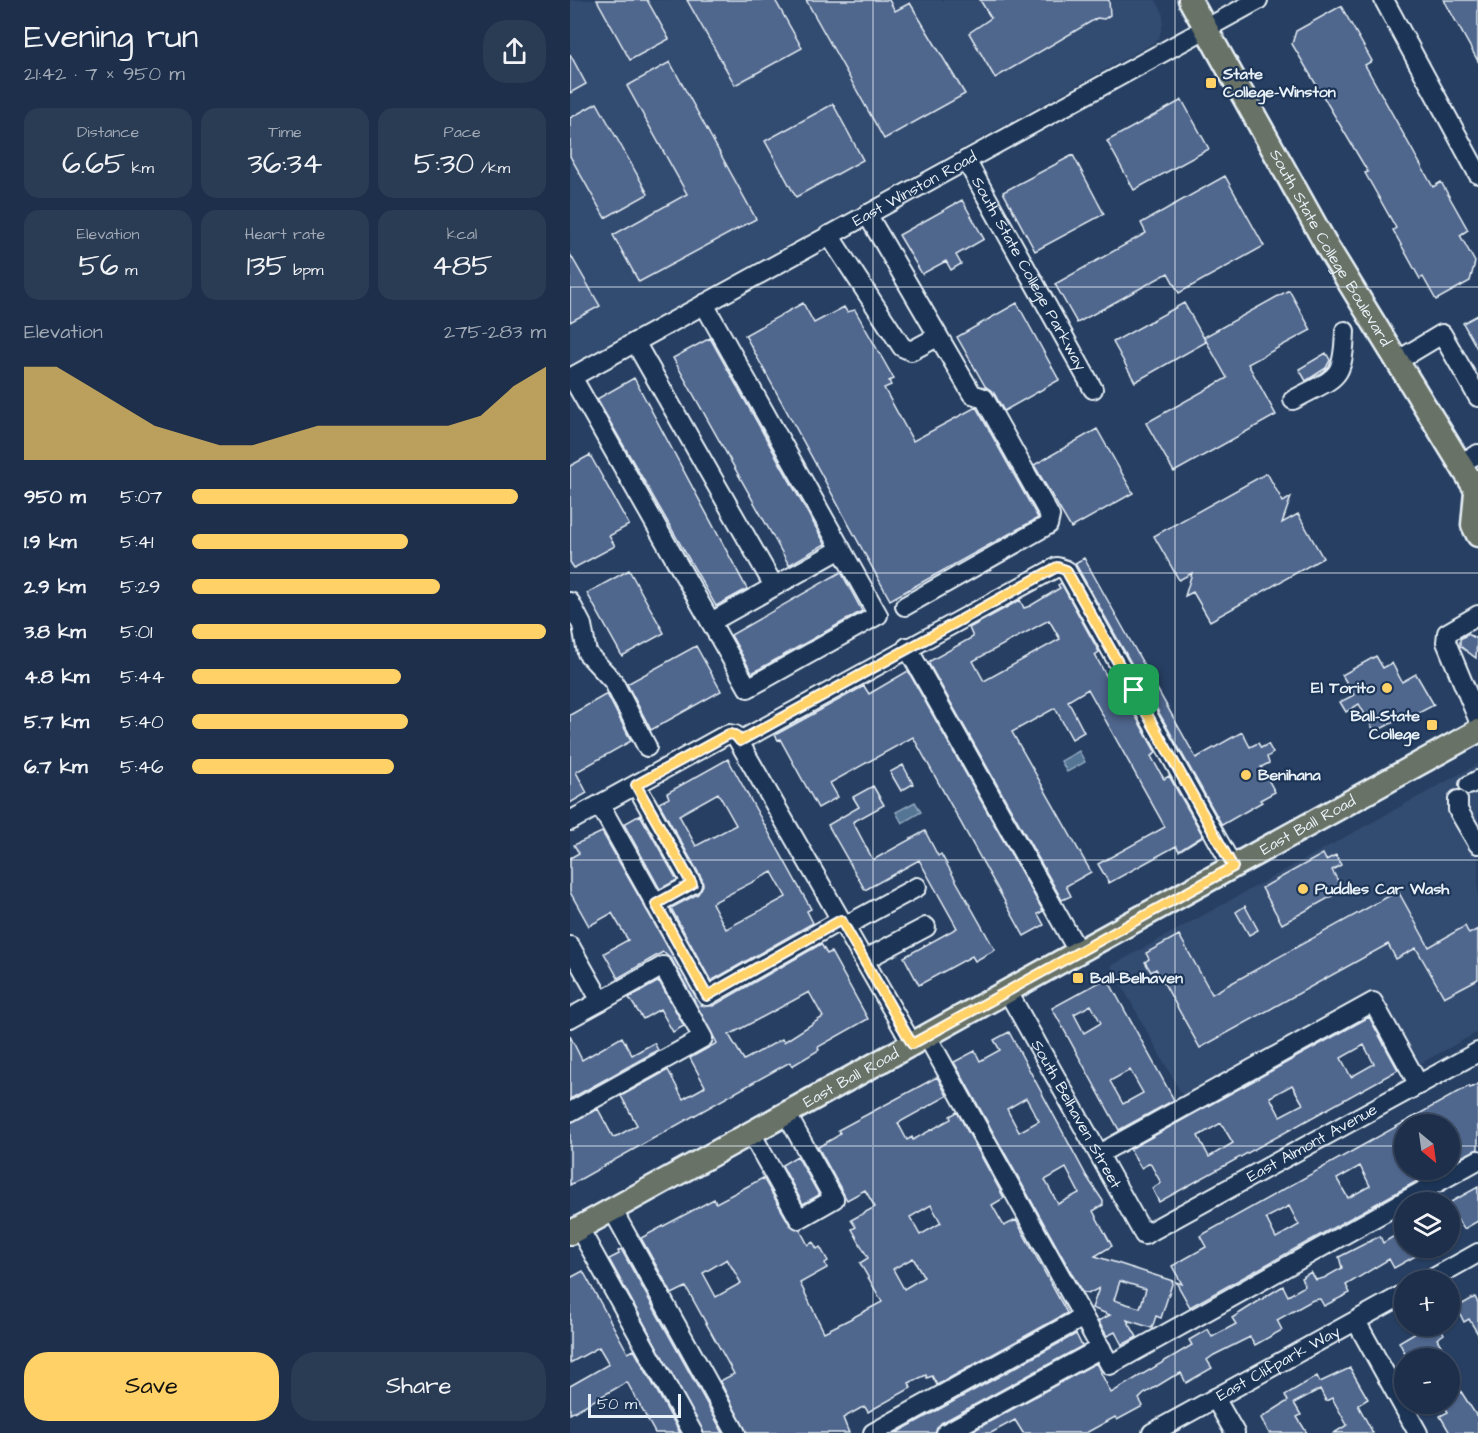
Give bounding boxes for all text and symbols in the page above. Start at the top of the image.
text: Evening run [24,14,198,60]
button: share [483,20,546,83]
text: 21:42 · 7 × 950 m [24,60,185,88]
place label: State College-Winston [1222,63,1336,105]
marker: State College-Winston [1204,76,1218,90]
text: Distance [77,121,139,143]
text: Time [268,121,302,143]
text: Pace [443,121,481,143]
text: 6.65 [62,143,125,185]
text: 36:34 [248,143,322,185]
text: 5:30 [414,143,474,185]
street label: South State College Boulevard [1264,145,1397,351]
street label: East Winston Road [848,146,980,232]
text: km [125,157,154,179]
text: /km [474,157,510,179]
street label: South State College Parkway [966,173,1092,375]
text: Elevation [77,223,139,245]
text: Heart rate [245,223,325,245]
text: kcal [447,223,477,245]
text: 56 [79,245,119,287]
text: 135 [246,245,287,287]
text: 485 [431,245,493,287]
text: m [119,259,137,281]
text: bpm [287,259,324,281]
text: Elevation [24,318,103,346]
text: 275–283 m [444,318,546,346]
text: 950 m [24,483,86,511]
text: 5:07 [120,483,162,511]
text: 1.9 km [24,528,77,556]
text: 5:41 [120,528,154,556]
text: 2.9 km [24,573,86,601]
text: 5:29 [120,573,160,601]
text: 3.8 km [24,618,86,646]
text: 5:01 [120,618,153,646]
text: 4.8 km [24,663,89,691]
text: 5:44 [120,663,165,691]
pin [1108,664,1159,715]
icon: arrive [1117,673,1150,706]
place label: El Torito [1311,677,1376,699]
marker: El Torito [1380,681,1394,695]
place label: Ball-State College [1350,705,1420,747]
text: 5.7 km [24,708,89,736]
text: 5:40 [120,708,164,736]
marker: Ball-State College [1425,718,1439,732]
text: 6.7 km [24,753,88,781]
text: 5:46 [120,753,164,781]
place label: Benihana [1258,764,1322,786]
marker: Benihana [1239,768,1253,782]
street label: East Ball Road [1256,790,1360,860]
place label: Puddles Car Wash [1315,878,1450,900]
marker: Puddles Car Wash [1296,882,1310,896]
place label: Ball-Belhaven [1090,967,1183,989]
marker: Ball-Belhaven [1071,971,1085,985]
street label: South Belhaven Street [1026,1036,1127,1193]
street label: East Ball Road [799,1042,903,1113]
street label: East Almont Avenue [1243,1098,1381,1188]
north arrow [1394,1114,1460,1180]
map controls [1394,1114,1460,1414]
button: layers [1394,1192,1460,1258]
button: + [1394,1270,1460,1336]
street label: East Clifpark Way [1212,1320,1345,1406]
button: − [1394,1348,1460,1414]
button: Save [24,1352,279,1421]
button: Share [291,1352,546,1421]
scale bar [588,1391,681,1418]
text: 50 m [597,1393,637,1415]

